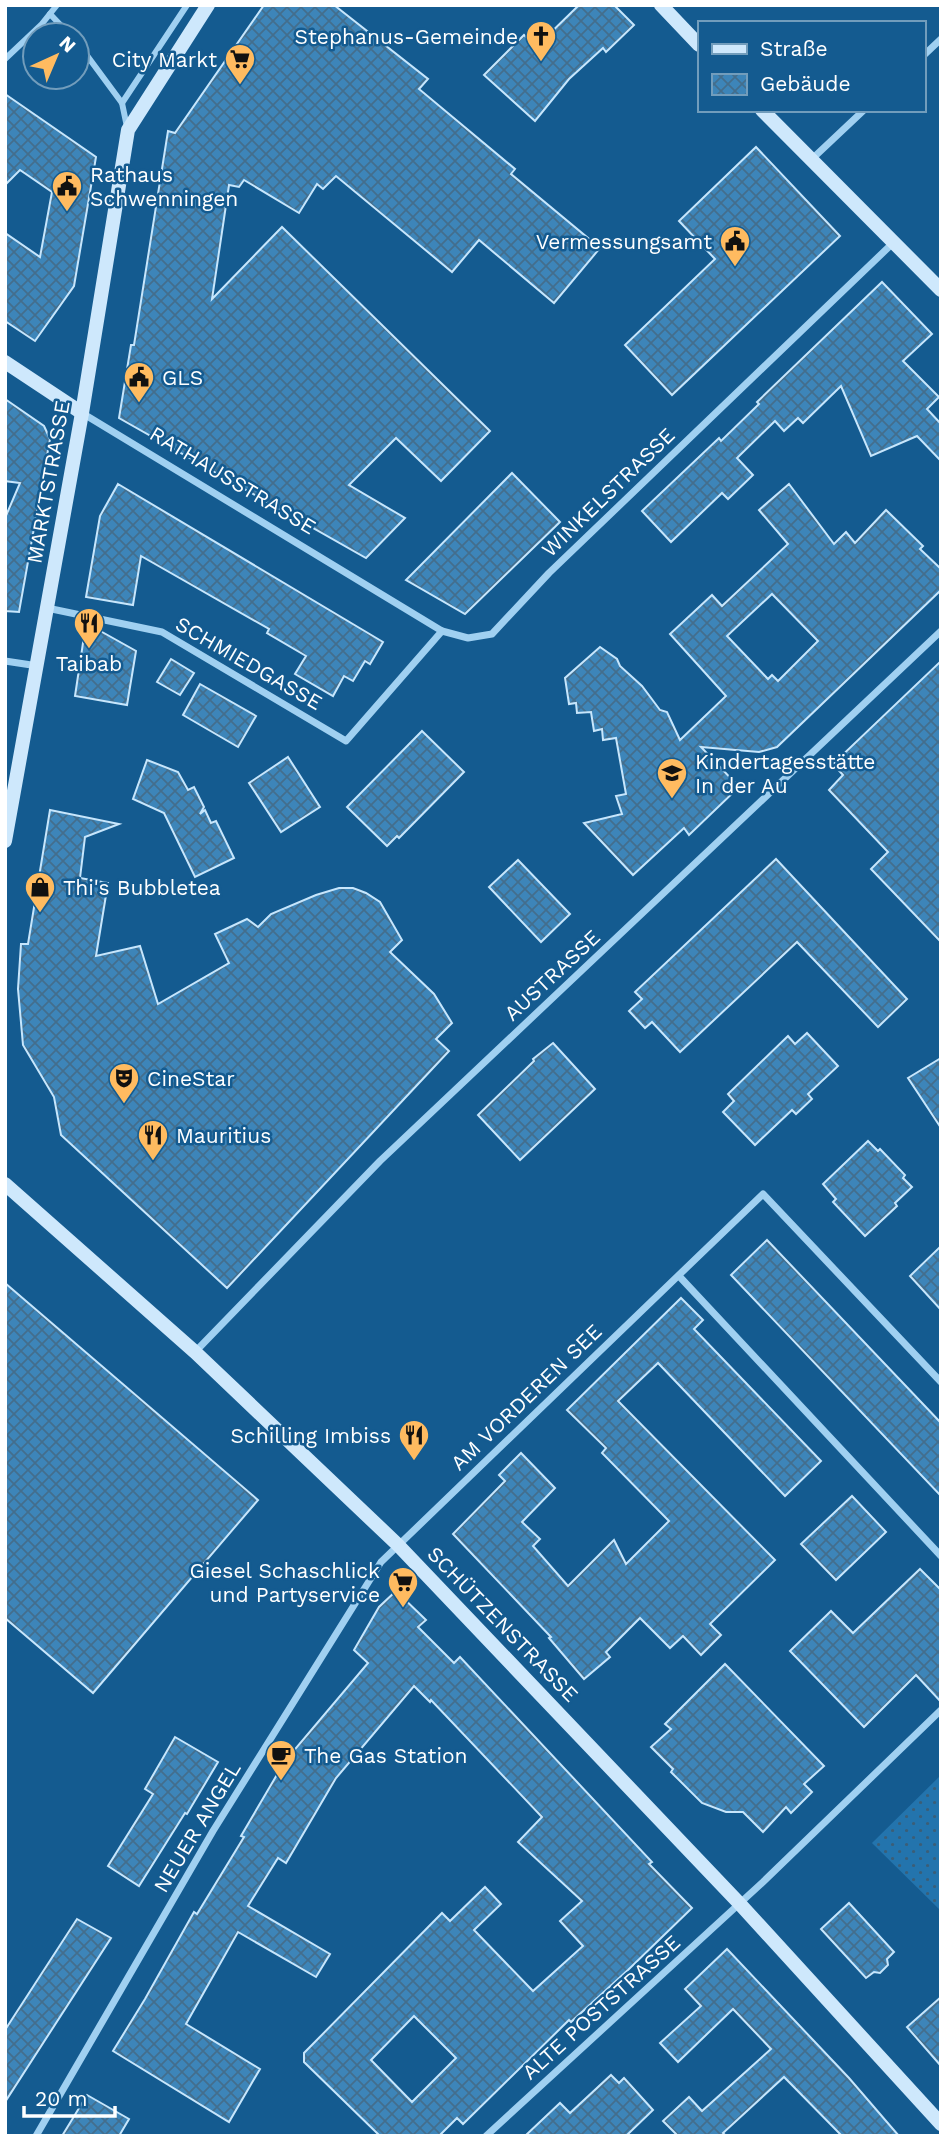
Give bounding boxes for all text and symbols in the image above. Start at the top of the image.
church icon: Stephanus-Gemeinde [524,19,558,63]
north arrow [21,21,91,91]
legend [698,21,925,112]
place label: Stephanus-Gemeinde [295,24,518,49]
text: N [54,31,81,57]
text: Straße [760,36,828,61]
supermarket icon: City Markt [223,42,257,86]
place label: City Markt [112,47,217,72]
text: Gebäude [760,71,851,96]
place label: Rathaus Schwenningen [90,162,238,211]
public building icon: Rathaus Schwenningen [50,169,84,213]
public building icon: Vermessungsamt [718,224,752,268]
place label: Vermessungsamt [536,229,712,254]
public building icon: GLS [122,360,156,404]
place label: GLS [162,365,203,390]
street label: MARKTSTRASSE [21,399,75,565]
street label: RATHAUSSTRASSE [145,421,321,539]
street label: WINKELSTRASSE [536,422,680,562]
restaurant icon: Taibab [72,606,106,650]
street label: SCHMIEDGASSE [171,611,327,715]
place label: Taibab [56,651,122,676]
place label: Kindertagesstätte In der Au [695,749,875,798]
school or university icon: Kindertagesstätte In der Au [655,756,689,800]
shop icon: Thi's Bubbletea [23,870,57,914]
place label: Thi's Bubbletea [63,875,221,900]
street label: AUSTRASSE [499,924,605,1026]
theatre icon: CineStar [107,1061,141,1105]
place label: CineStar [147,1066,235,1091]
restaurant icon: Mauritius [136,1118,170,1162]
place label: Mauritius [176,1123,271,1148]
street label: AM VORDEREN SEE [445,1319,607,1475]
restaurant icon: Schilling Imbiss [397,1418,431,1462]
place label: Schilling Imbiss [230,1423,391,1448]
street label: SCHÜTZENSTRASSE [422,1541,584,1707]
place label: Giesel Schaschlick und Partyservice [189,1558,380,1607]
supermarket icon: Giesel Schaschlick und Partyservice [386,1565,420,1609]
cafe icon: The Gas Station [264,1738,298,1782]
place label: The Gas Station [304,1743,468,1768]
street label: NEUER ANGEL [148,1757,246,1897]
street label: ALTE POSTSTRASSE [517,1930,685,2084]
scale bar [24,2074,116,2118]
text: 20 m [35,2086,87,2111]

